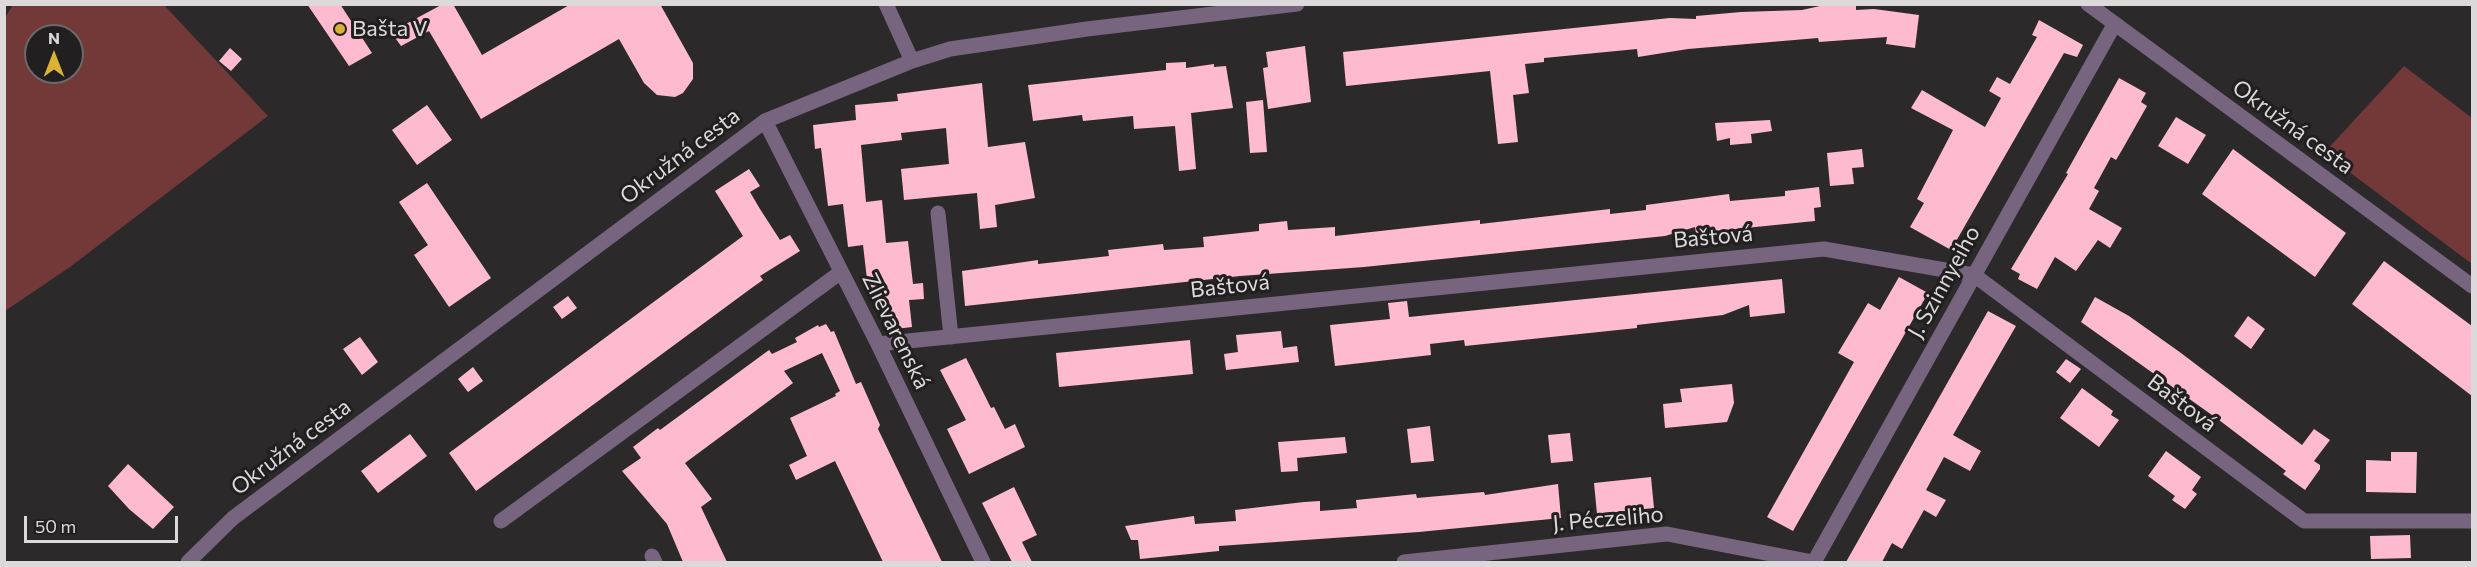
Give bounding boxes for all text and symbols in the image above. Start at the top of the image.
place label: Bašta V [352,16,427,42]
marker: Bašta V [333,22,347,36]
north arrow [24,24,84,84]
text: N [48,28,60,47]
street label: Okružná cesta [2227,74,2359,180]
street label: Okružná cesta [615,102,745,210]
street label: Baštová [1672,220,1754,254]
street label: J. Szinnyeiho [1902,221,1986,343]
street label: Zlievarenská [857,269,935,393]
street label: Baštová [1189,269,1271,303]
street label: Baštová [2142,368,2222,438]
street label: Okružná cesta [226,393,356,501]
street label: J. Péczeliho [1551,501,1665,537]
scale bar [27,504,182,542]
text: 50 m [35,515,76,537]

